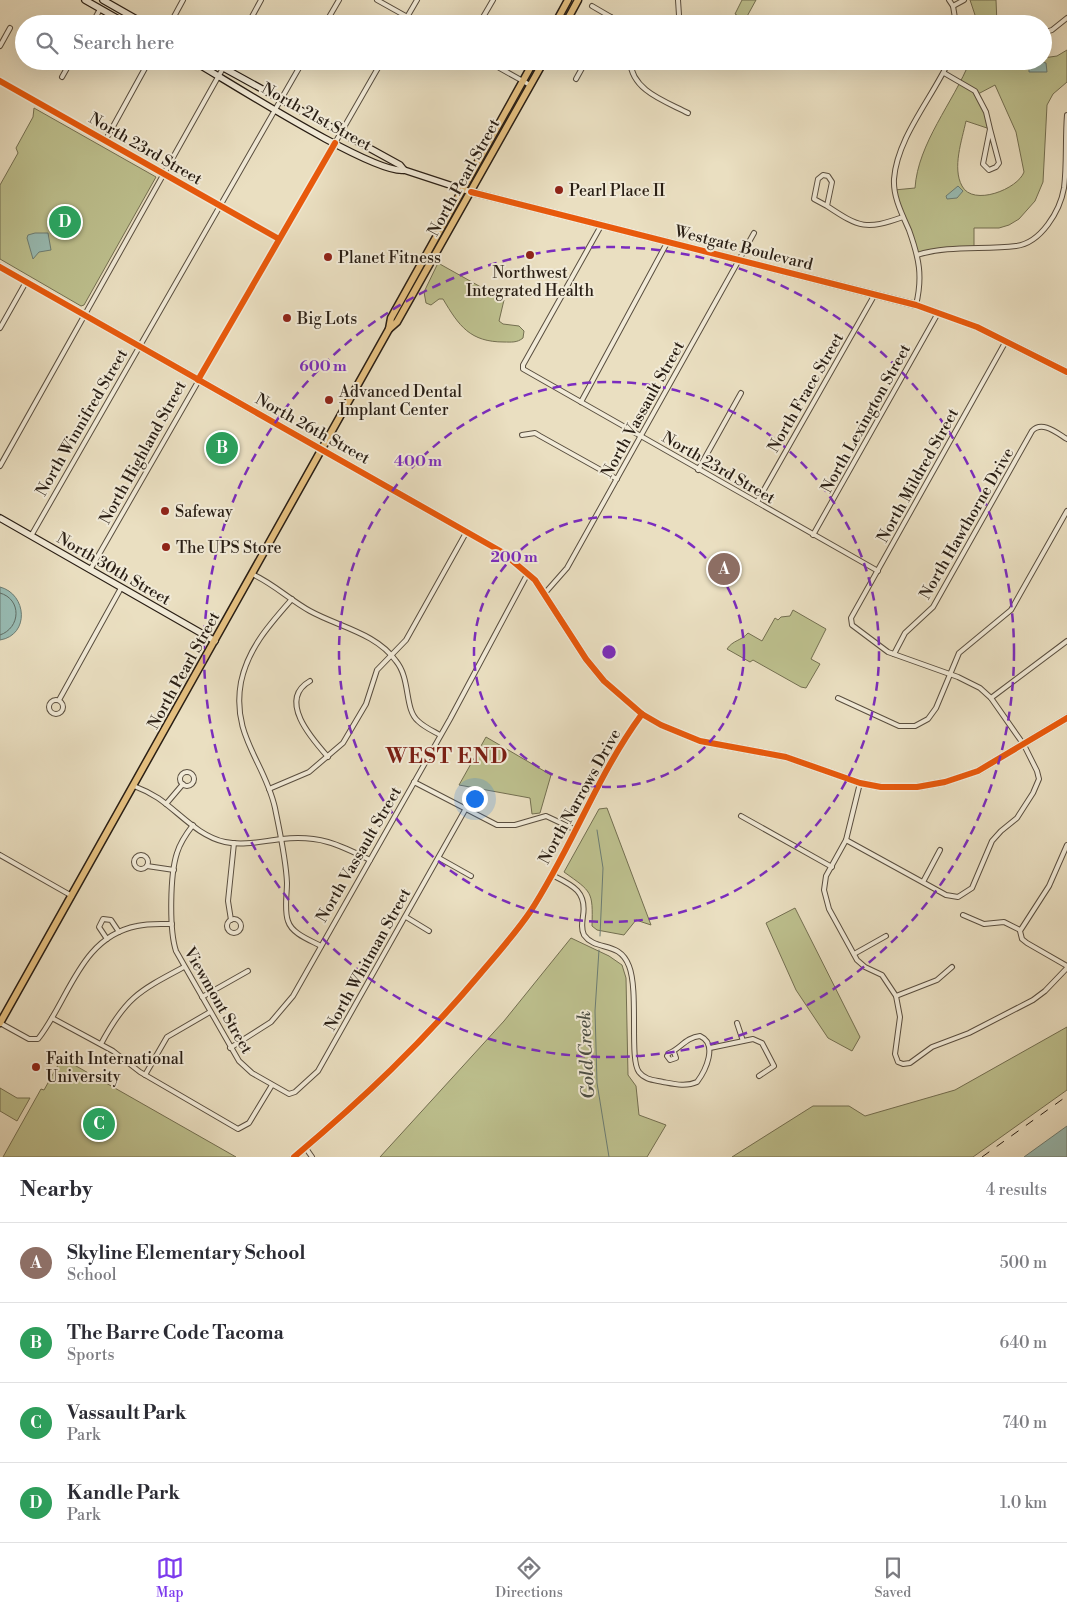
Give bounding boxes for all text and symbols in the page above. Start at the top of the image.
search box [15,15,1052,70]
icon: search [33,29,61,57]
text: Search here [73,31,174,55]
street label: North 21st Street [258,78,375,155]
street label: North 23rd Street [85,108,206,190]
street label: North Pearl Street [423,115,505,240]
place label: Pearl Place II [569,181,665,201]
marker: Pearl Place II [553,184,565,196]
pin: D [49,203,81,241]
street label: Westgate Boulevard [672,221,815,275]
place label: Planet Fitness [338,248,441,268]
marker: Northwest Integrated Health [524,249,536,261]
marker: Planet Fitness [322,251,334,263]
place label: Northwest Integrated Health [466,263,594,301]
place label: Big Lots [296,309,357,329]
marker: Big Lots [281,312,293,324]
street label: North Frace Street [763,329,848,456]
street label: North Vassault Street [597,337,689,481]
street label: North Lexington Street [817,340,915,497]
street label: North Winnifred Street [31,345,132,500]
text: 600 m [299,357,347,376]
street label: North Highland Street [95,377,191,528]
place label: Advanced Dental Implant Center [338,382,462,420]
street label: North 26th Street [252,389,374,469]
marker: Advanced Dental Implant Center [323,394,335,406]
street label: North Mildred Street [873,404,963,546]
street label: North 23rd Street [658,427,779,509]
pin: B [206,429,238,467]
street label: North Hawthorne Drive [915,444,1018,603]
text: 400 m [394,452,442,471]
place label: Safeway [175,502,233,522]
marker: Safeway [159,505,171,517]
street label: North 30th Street [53,528,174,610]
place label: The UPS Store [176,538,282,558]
marker: The UPS Store [160,541,172,553]
text: 200 m [490,548,538,567]
pin: A [708,550,740,588]
street label: North Pearl Street [143,608,225,733]
centre of rings [600,643,618,661]
street label: North Narrows Drive [534,725,625,868]
district label: WEST END [385,744,508,770]
street label: North Vassault Street [312,783,406,926]
your location [462,786,488,812]
street label: North Whitman Street [320,884,416,1034]
street label: Viewmont Street [179,943,257,1058]
water label: Gold Creek [573,1010,600,1100]
place label: Faith International University [46,1049,184,1087]
marker: Faith International University [30,1061,42,1073]
pin: C [83,1105,115,1143]
text: Nearby [20,1177,93,1203]
text: 4 results [986,1180,1047,1200]
text: Skyline Elementary School [67,1241,306,1265]
text: A [30,1253,42,1273]
text: 500 m [1000,1253,1047,1273]
text: School [67,1265,116,1285]
text: The Barre Code Tacoma [67,1321,284,1345]
text: B [30,1333,42,1353]
text: 640 m [1000,1333,1047,1353]
text: Sports [67,1345,114,1365]
text: Vassault Park [67,1401,186,1425]
text: C [30,1413,42,1433]
text: 740 m [1002,1413,1047,1433]
text: Park [67,1425,100,1445]
text: Kandle Park [67,1481,180,1505]
text: D [30,1493,42,1513]
text: 1.0 km [1000,1493,1047,1513]
text: Park [67,1505,100,1525]
tab: Map [156,1554,184,1602]
tab: Directions [495,1554,563,1602]
tab: Saved [874,1554,911,1602]

